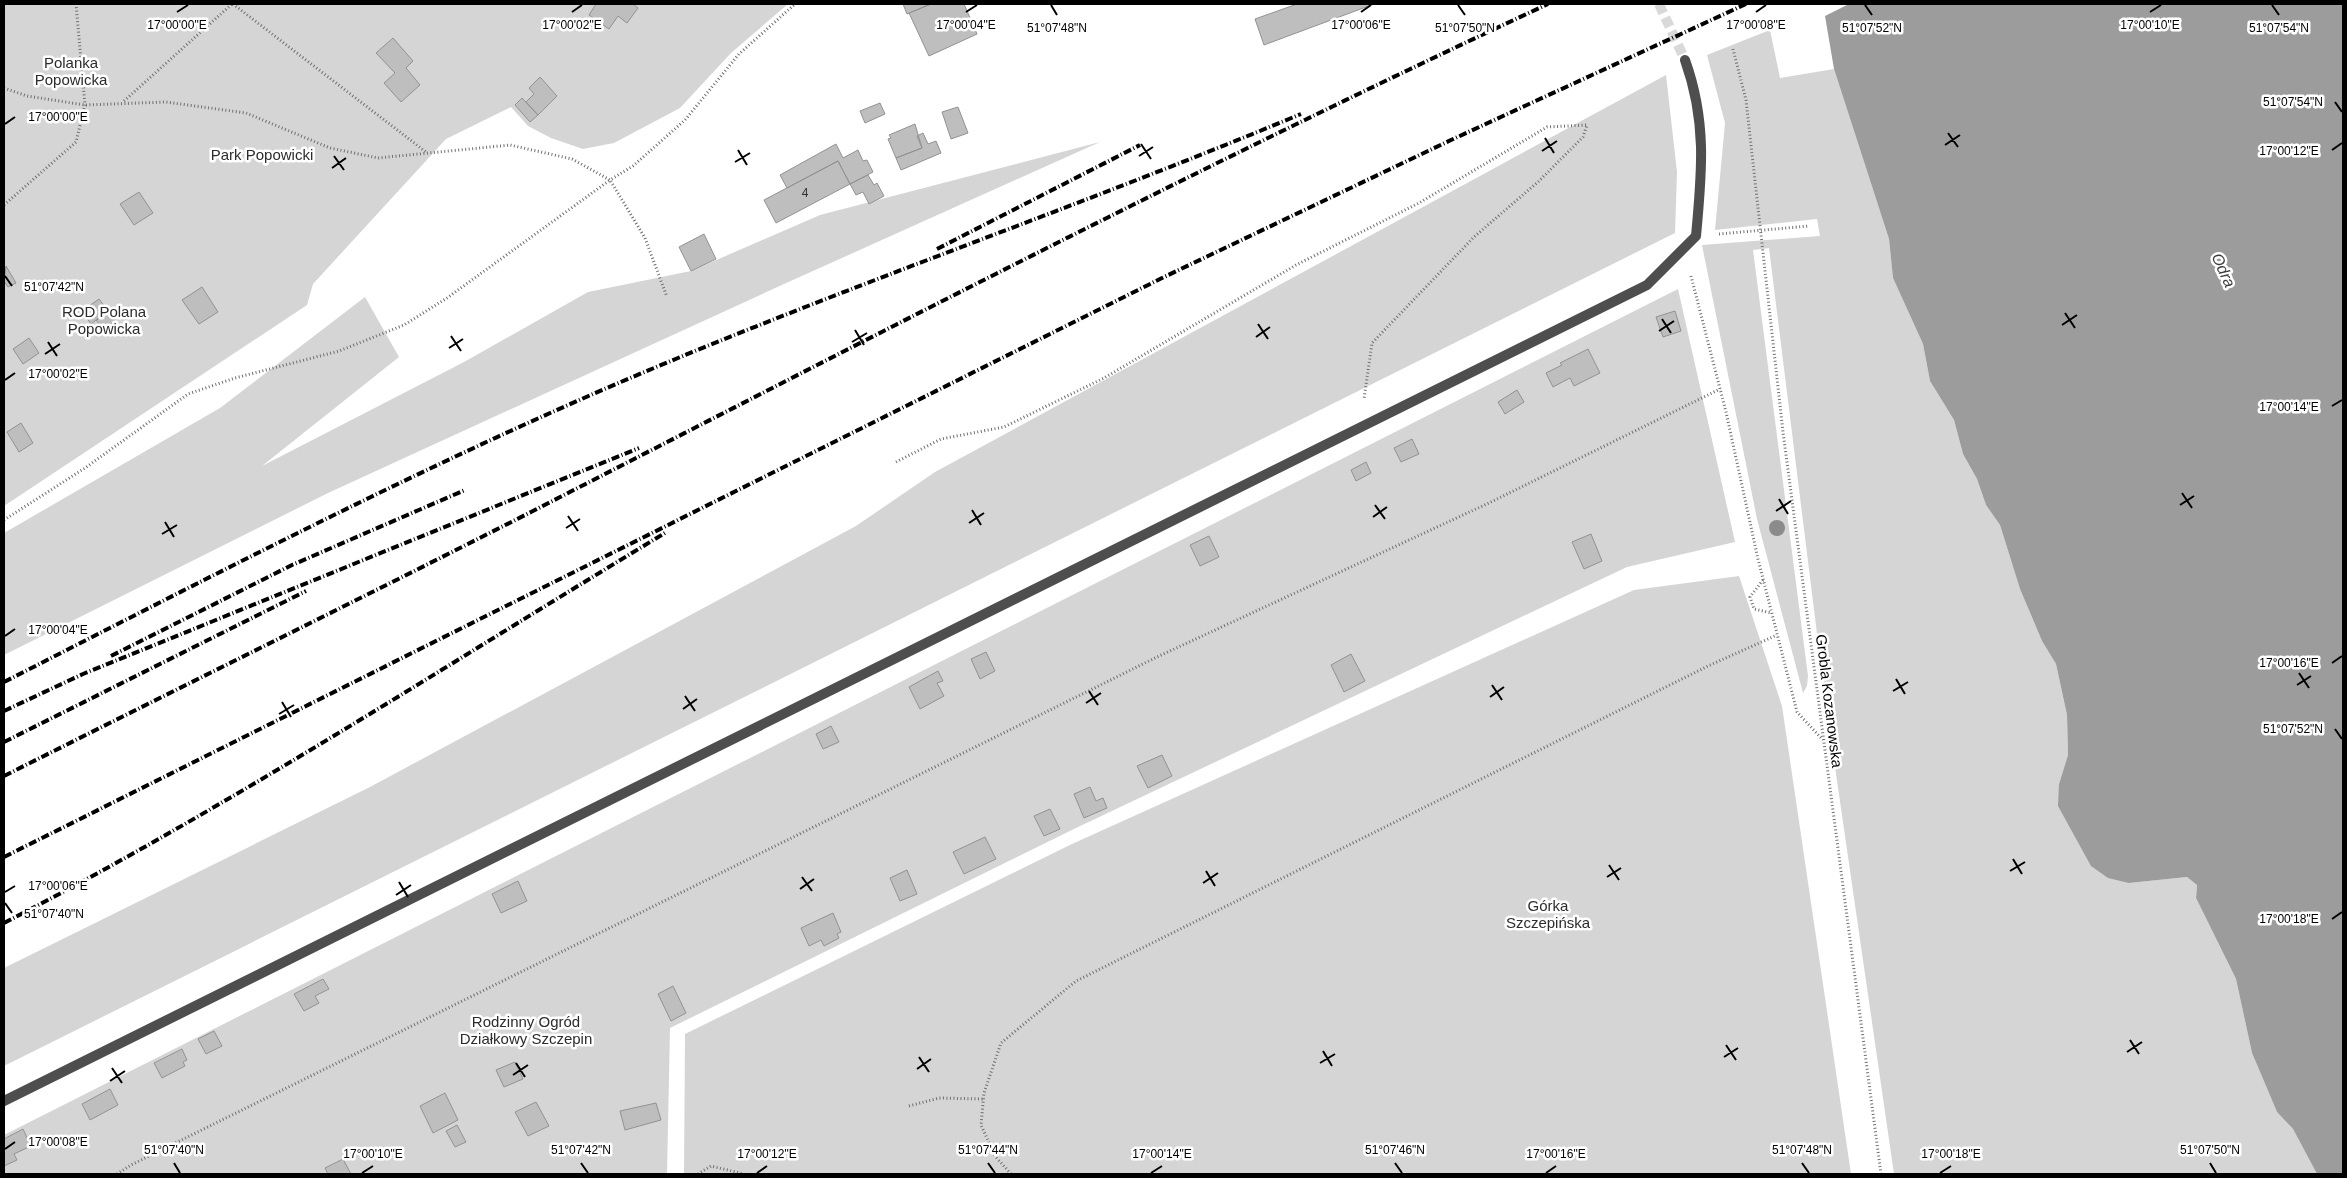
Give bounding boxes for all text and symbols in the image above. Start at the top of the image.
text: 17°00'00"E [147,18,207,32]
text: 17°00'02"E [542,18,602,32]
text: 17°00'04"E [936,18,996,32]
text: 17°00'06"E [1331,18,1391,32]
text: 17°00'08"E [1726,18,1786,32]
text: 17°00'10"E [2120,18,2180,32]
text: 51°07'48"N [1027,21,1087,35]
text: 51°07'50"N [1435,21,1495,35]
text: 51°07'52"N [1842,21,1902,35]
text: 51°07'54"N [2249,21,2309,35]
park label: Polanka Popowicka [35,54,108,88]
text: 51°07'54"N [2263,95,2323,109]
text: 17°00'00"E [28,110,88,124]
text: 17°00'12"E [2259,144,2319,158]
park label: Park Popowicki [211,146,313,163]
house number: 4 [802,186,809,200]
water label: Odra [2209,250,2239,290]
text: 51°07'42"N [24,280,84,294]
park label: ROD Polana Popowicka [62,303,147,337]
text: 17°00'02"E [28,367,88,381]
text: 17°00'14"E [2259,400,2319,414]
text: 17°00'04"E [28,623,88,637]
street label: Grobla Kozanowska [1813,633,1846,769]
text: 17°00'16"E [2259,656,2319,670]
text: 51°07'52"N [2263,722,2323,736]
text: 17°00'06"E [28,879,88,893]
park label: Górka Szczepińska [1506,897,1591,931]
text: 51°07'40"N [24,907,84,921]
text: 17°00'18"E [2259,912,2319,926]
park label: Rodzinny Ogród Działkowy Szczepin [460,1013,592,1047]
text: 17°00'08"E [28,1135,88,1149]
text: 51°07'40"N [144,1143,204,1157]
text: 51°07'42"N [551,1143,611,1157]
text: 51°07'44"N [958,1143,1018,1157]
text: 51°07'46"N [1365,1143,1425,1157]
text: 51°07'48"N [1772,1143,1832,1157]
text: 51°07'50"N [2180,1143,2240,1157]
text: 17°00'10"E [343,1147,403,1161]
text: 17°00'12"E [737,1147,797,1161]
text: 17°00'14"E [1132,1147,1192,1161]
text: 17°00'16"E [1526,1147,1586,1161]
text: 17°00'18"E [1921,1147,1981,1161]

